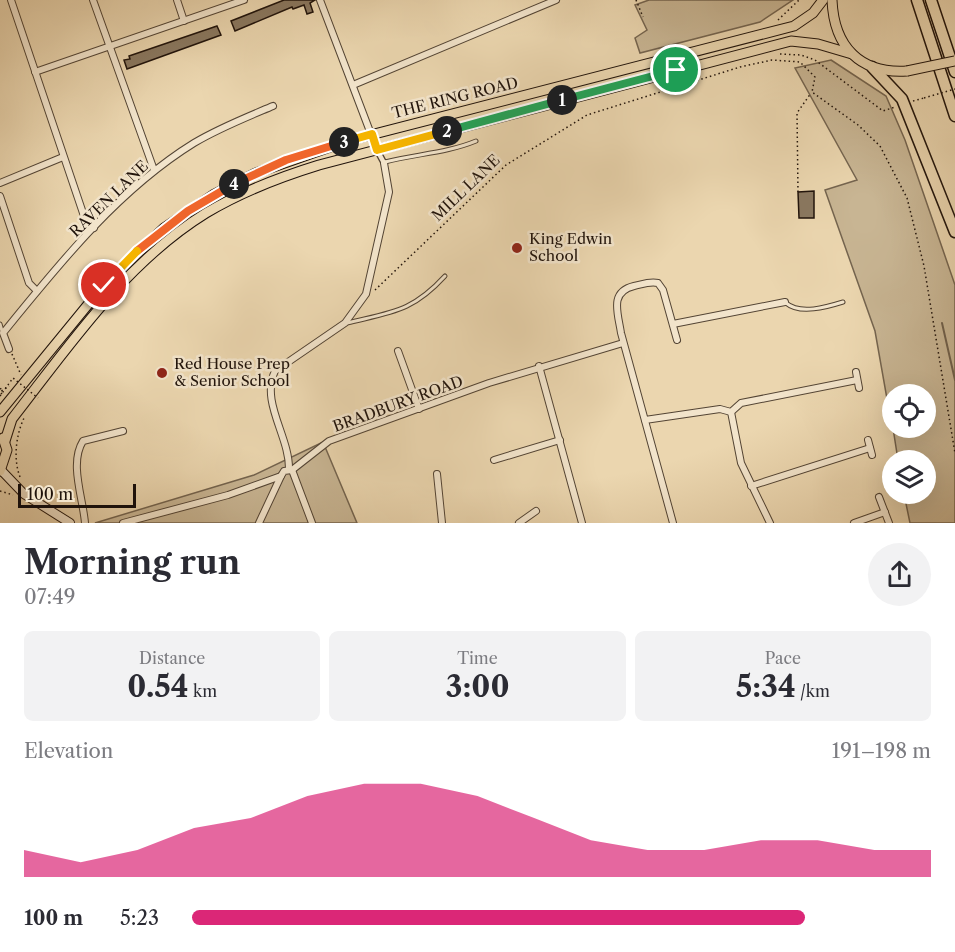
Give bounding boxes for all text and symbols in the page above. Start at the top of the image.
pin [650,44,701,95]
icon: arrive [659,53,692,86]
street label: THE RING ROAD [390,73,520,122]
pin: 1 [547,85,577,115]
text: 1 [558,90,566,110]
pin: 2 [432,116,462,146]
text: 2 [442,121,452,141]
pin: 3 [329,127,359,157]
text: 3 [339,132,349,152]
street label: MILL LANE [428,150,504,225]
street label: RAVEN LANE [65,156,152,241]
pin: 4 [219,169,249,199]
text: 4 [229,174,239,194]
place label: King Edwin School [529,229,613,265]
marker: King Edwin School [510,241,524,255]
pin [78,259,129,310]
icon: check [87,268,120,301]
place label: Red House Prep & Senior School [174,354,290,390]
marker: Red House Prep & Senior School [155,366,169,380]
street label: BRADBURY ROAD [330,371,465,436]
map controls [882,384,936,504]
button: locate [882,384,936,438]
button: layers [882,450,936,504]
scale bar [18,481,136,508]
text: 100 m [27,484,73,504]
text: Morning run [24,542,240,583]
button: share [868,543,931,606]
text: 07:49 [24,585,75,609]
text: Distance [139,648,205,668]
text: Time [457,648,498,668]
text: Pace [765,648,801,668]
text: 0.54 [127,668,189,705]
text: 3:00 [445,668,510,705]
text: 5:34 [736,668,796,705]
text: km [189,681,217,701]
text: /km [796,681,830,701]
text: Elevation [24,739,113,763]
text: 191–198 m [832,739,931,763]
text: 100 m [24,906,83,930]
text: 5:23 [120,906,159,930]

